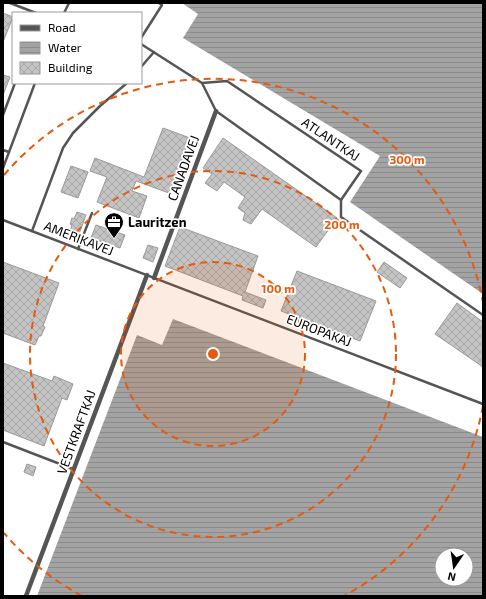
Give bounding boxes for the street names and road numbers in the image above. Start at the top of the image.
street label: ATLANTKAJ [299,114,363,164]
street label: CANADAVEJ [164,133,202,203]
street label: AMERIKAVEJ [42,217,116,259]
street label: EUROPAKAJ [284,310,354,350]
street label: VESTKRAFTKAJ [53,388,99,476]

